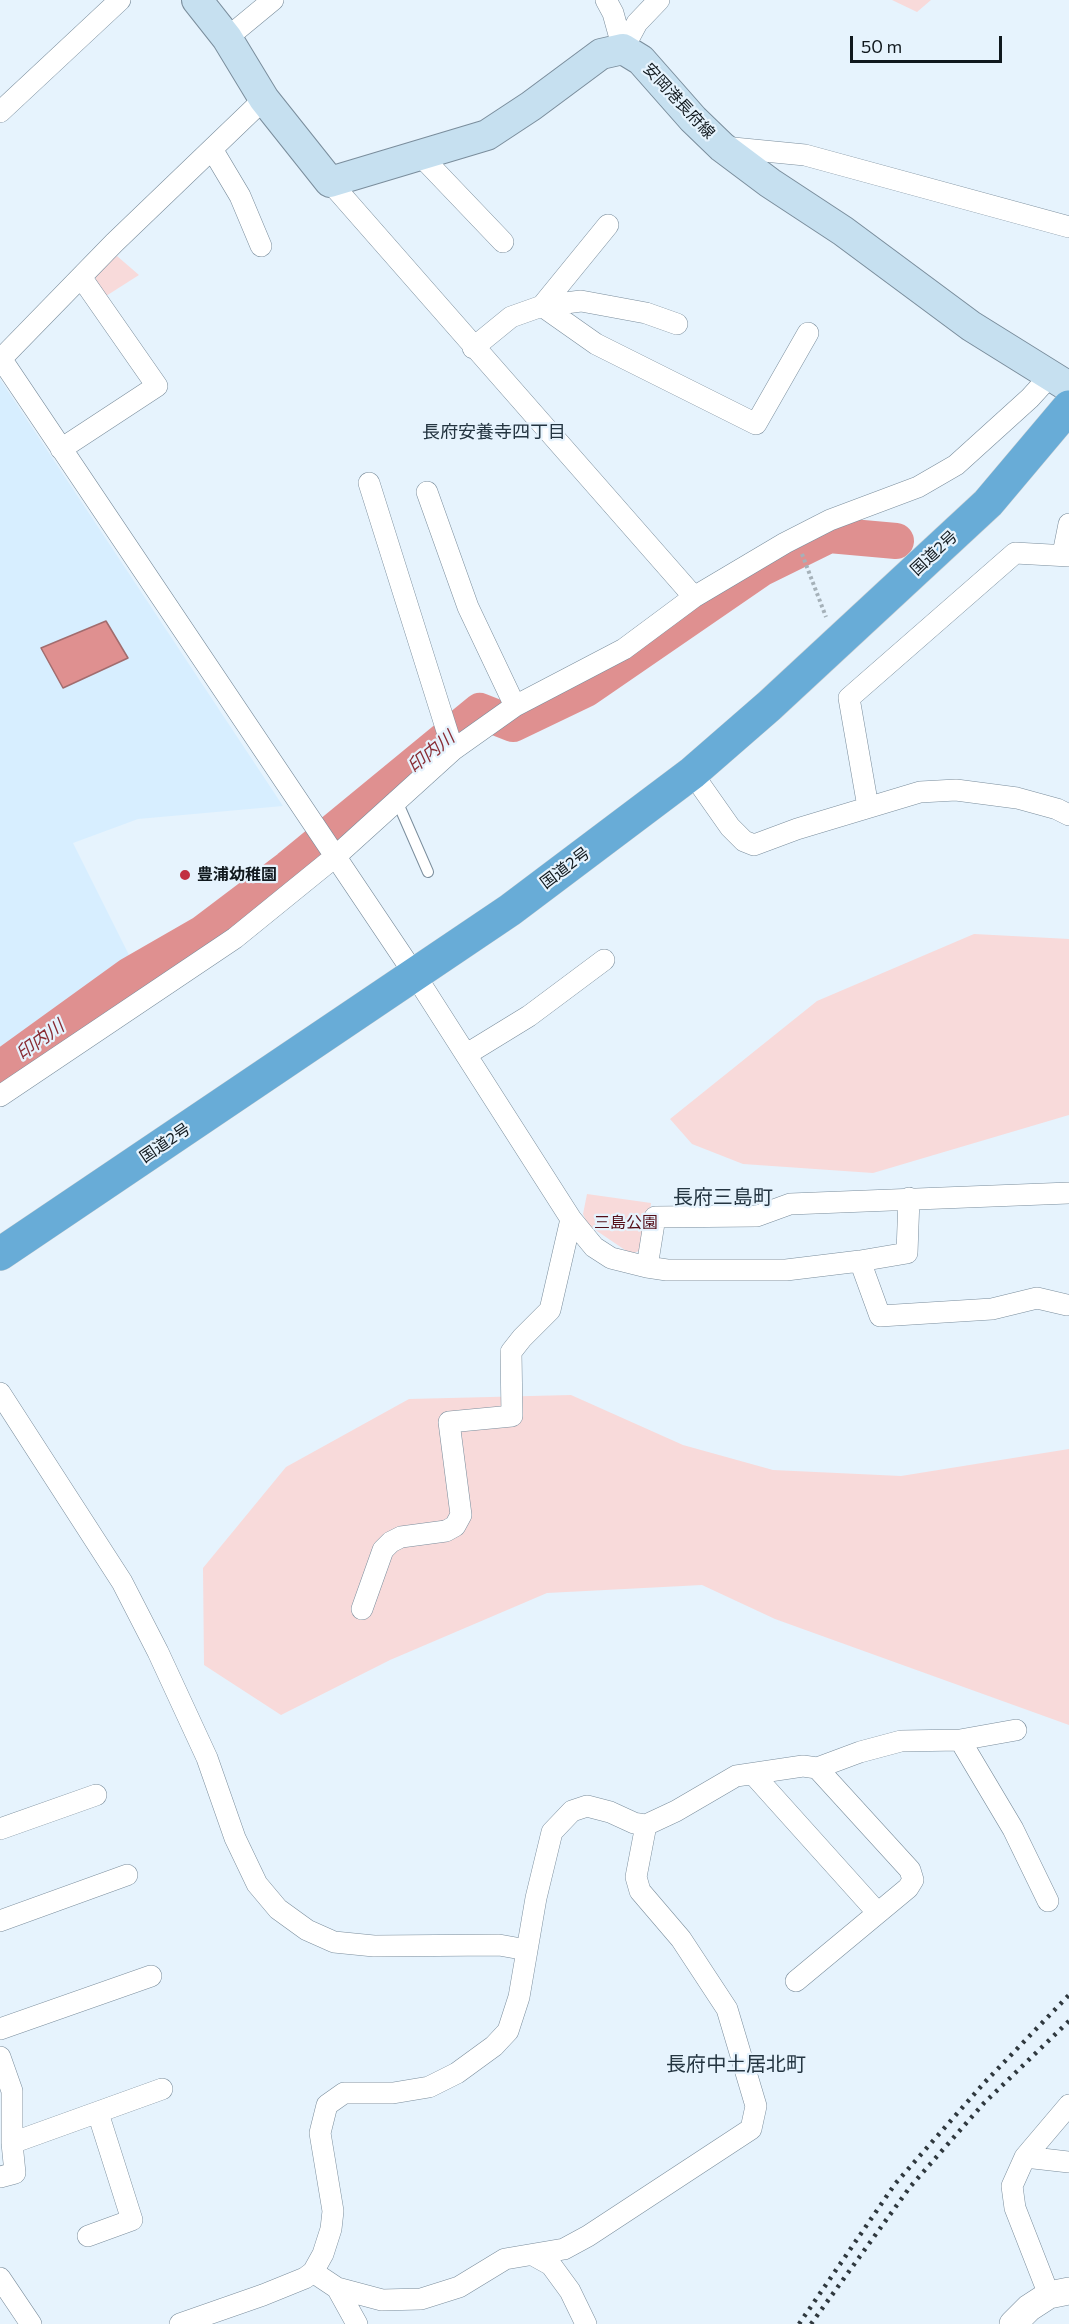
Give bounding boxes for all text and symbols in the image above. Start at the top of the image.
scale bar [853,24,1004,62]
text: 50 m [861,35,902,57]
street label: 安岡港長府線 [639,59,719,143]
district label: 長府安養寺四丁目 [422,421,566,443]
street label: 国道2号 [907,527,961,579]
water label: 印内川 [403,727,459,777]
street label: 国道2号 [537,843,593,893]
place label: 豊浦幼稚園 [197,865,277,885]
marker: 豊浦幼稚園 [178,868,192,882]
water label: 印内川 [12,1015,68,1065]
street label: 国道2号 [136,1119,194,1167]
district label: 長府三島町 [673,1185,773,1209]
park label: 三島公園 [594,1213,658,1233]
district label: 長府中土居北町 [666,2052,806,2076]

